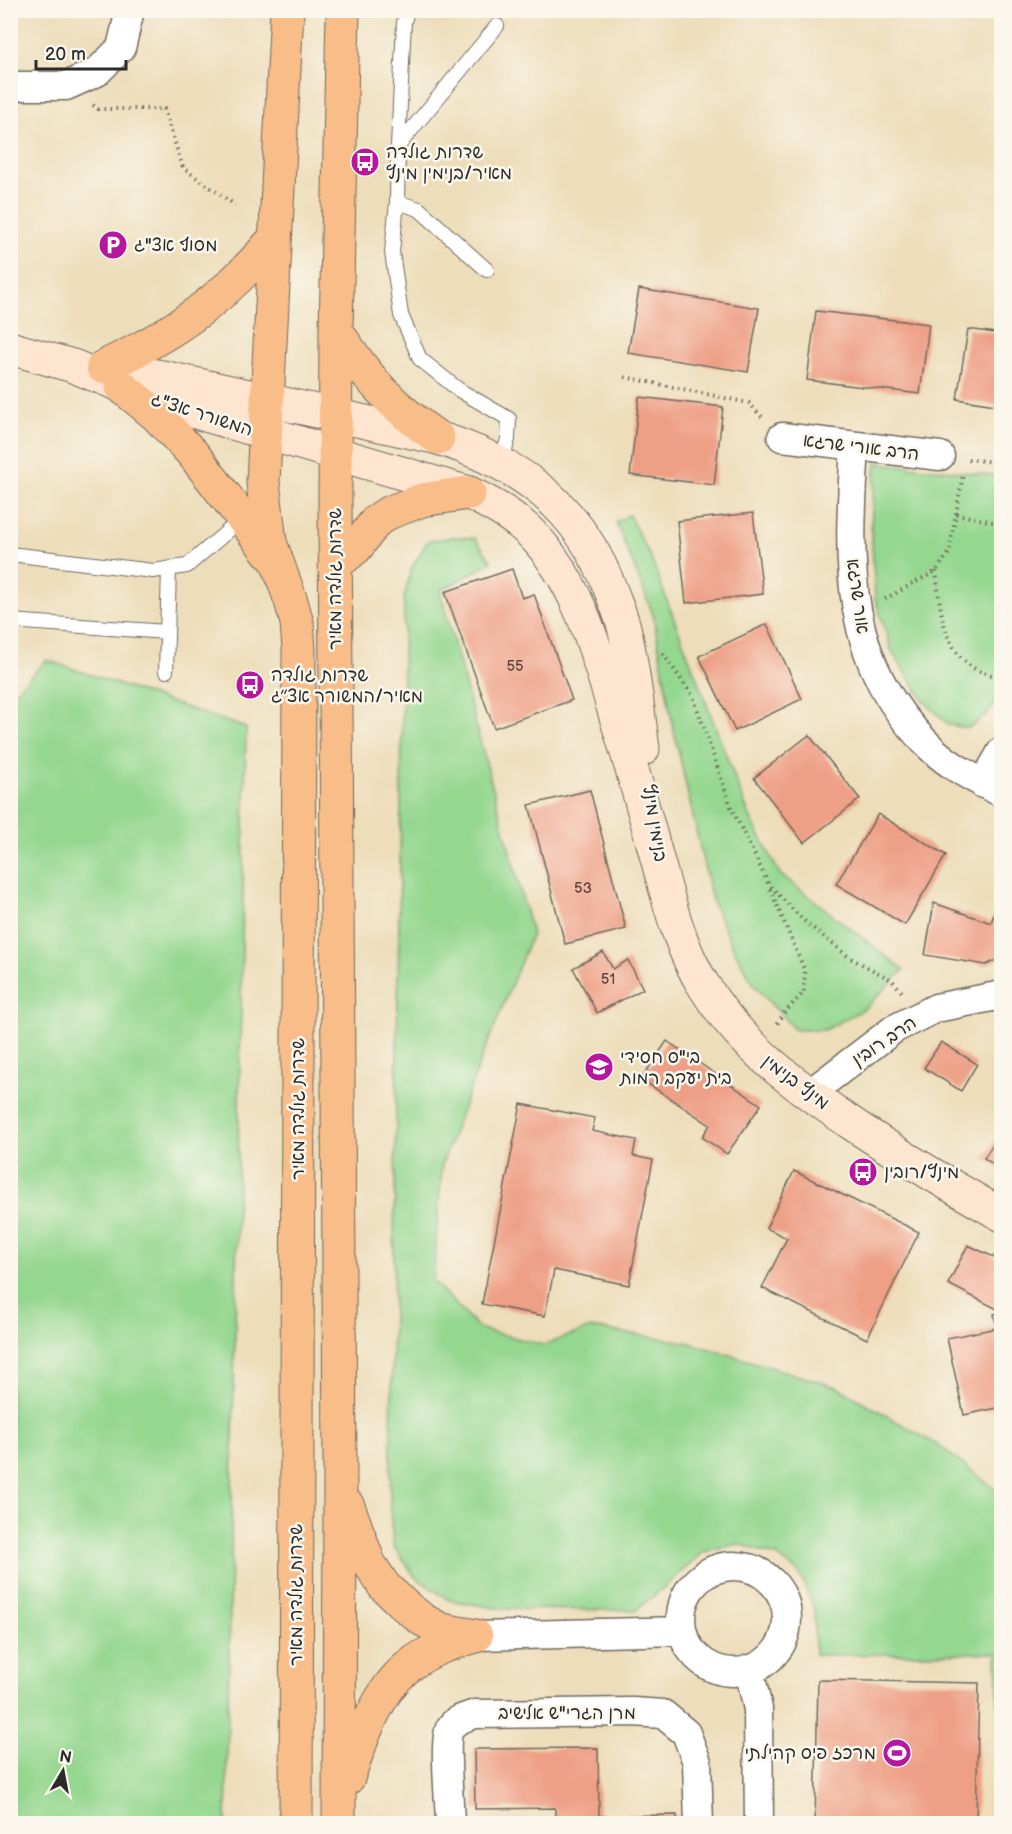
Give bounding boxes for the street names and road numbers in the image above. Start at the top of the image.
street label: המשורר אצ"ג [148,388,255,441]
street label: הרב אורי שרגא [802,430,920,465]
street label: שדרות גולדה מאיר [325,508,346,650]
street label: אור שרגא [842,557,873,635]
street label: בנימין מינץ [638,783,671,863]
street label: הרב רובין [848,1012,920,1071]
street label: שדרות גולדה מאיר [288,1038,309,1180]
street label: מינץ בנימין [758,1051,833,1114]
street label: שדרות גולדה מאיר [286,1524,307,1666]
street label: מרן הגרי"ש אלישיב [498,1703,636,1724]

